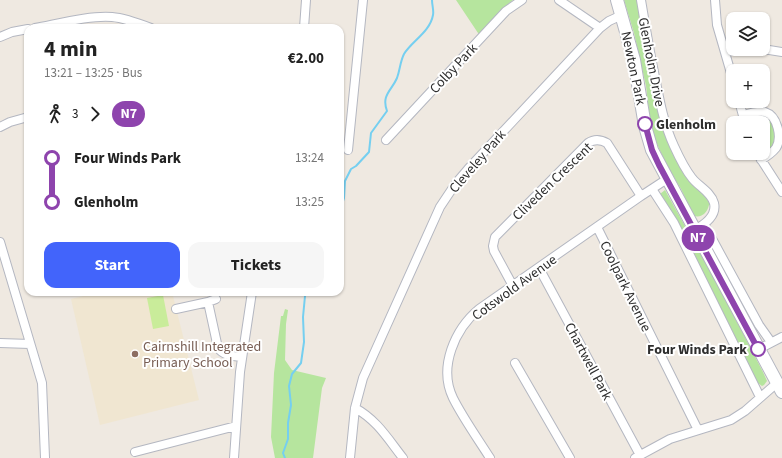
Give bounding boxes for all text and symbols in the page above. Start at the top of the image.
map controls [726,12,770,160]
button: layers [726,12,770,56]
street label: Glenholm Drive [633,16,669,108]
street label: Newton Park [615,29,651,107]
text: 4 min [44,33,98,65]
street label: Colby Park [425,39,482,98]
text: €2.00 [288,48,324,69]
text: 13:21 – 13:25 · Bus [44,64,142,82]
button: + [726,64,770,108]
icon: walk [44,103,66,125]
icon: forward [84,103,106,125]
text: N7 [120,104,137,124]
text: 3 [72,105,78,123]
place label: Glenholm [656,115,716,135]
marker: Glenholm [637,116,653,132]
button: − [726,116,770,160]
street label: Cleveley Park [445,126,511,198]
street label: Cliveden Crescent [508,138,597,225]
text: Four Winds Park [74,148,181,169]
text: 13:24 [295,149,324,167]
text: Glenholm [74,192,138,213]
text: 13:25 [295,193,324,211]
line badge: N7 [680,225,716,251]
text: N7 [690,228,706,248]
street label: Coolpark Avenue [594,238,656,335]
button: Start [44,242,180,288]
button: Tickets [188,242,324,288]
street label: Cotswold Avenue [468,250,561,325]
street label: Chartwell Park [559,319,617,404]
place label: Cairnshill Integrated Primary School [143,337,261,373]
place label: Four Winds Park [647,340,747,360]
marker: Four Winds Park [750,341,766,357]
marker: Cairnshill Integrated Primary School [130,349,140,359]

